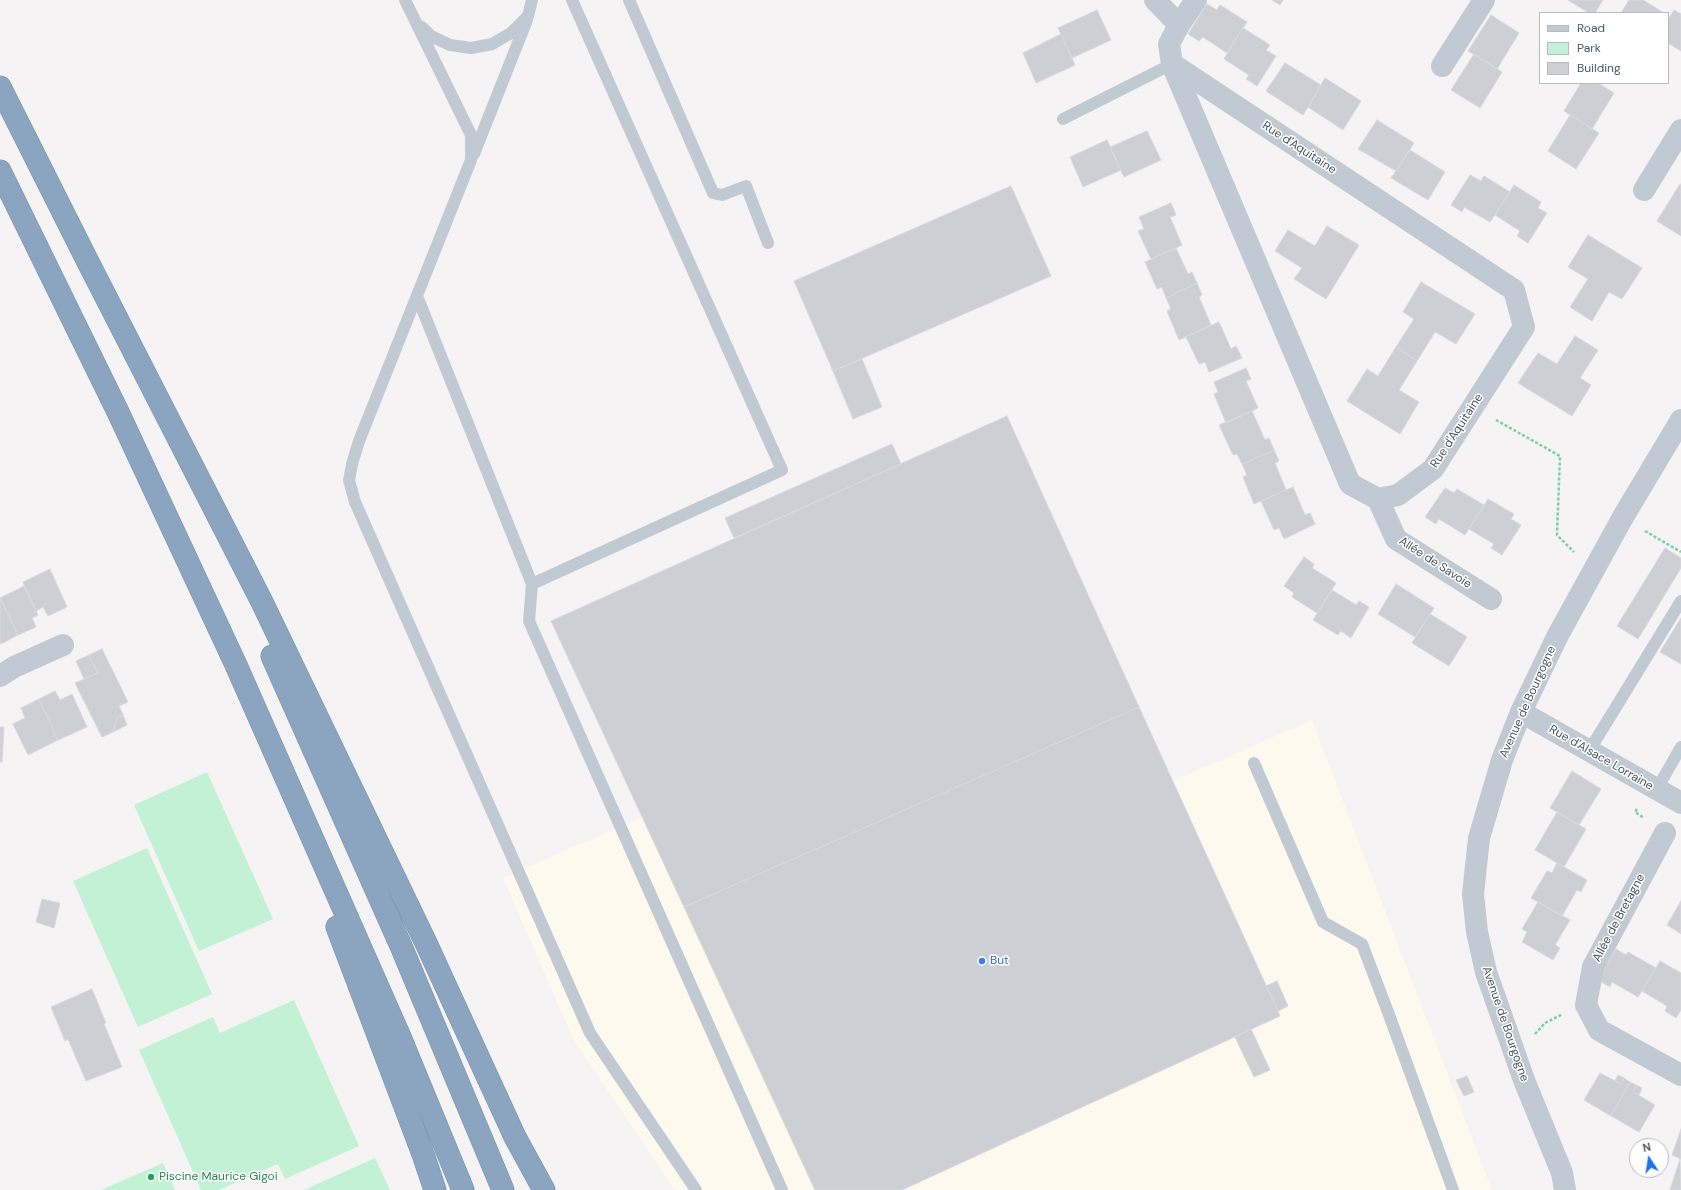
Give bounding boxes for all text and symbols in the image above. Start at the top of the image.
legend [1539,12,1669,84]
text: Road [1577,20,1605,36]
text: Park [1577,40,1601,56]
text: Building [1577,60,1621,76]
street label: Rue d'Aquitaine [1259,119,1339,177]
street label: Rue d'Aquitaine [1428,391,1486,471]
street label: Allée de Savoie [1396,534,1474,592]
street label: Avenue de Bourgogne [1497,644,1559,760]
street label: Rue d'Alsace Lorraine [1546,722,1656,794]
street label: Allée de Bretagne [1590,872,1648,964]
place label: But [990,954,1009,968]
marker: But [977,956,987,966]
street label: Avenue de Bourgogne [1479,965,1531,1083]
north arrow [1629,1138,1669,1178]
text: N [1641,1140,1652,1155]
place label: Piscine Maurice Gigoi [159,1170,278,1184]
marker: Piscine Maurice Gigoi [146,1172,156,1182]

